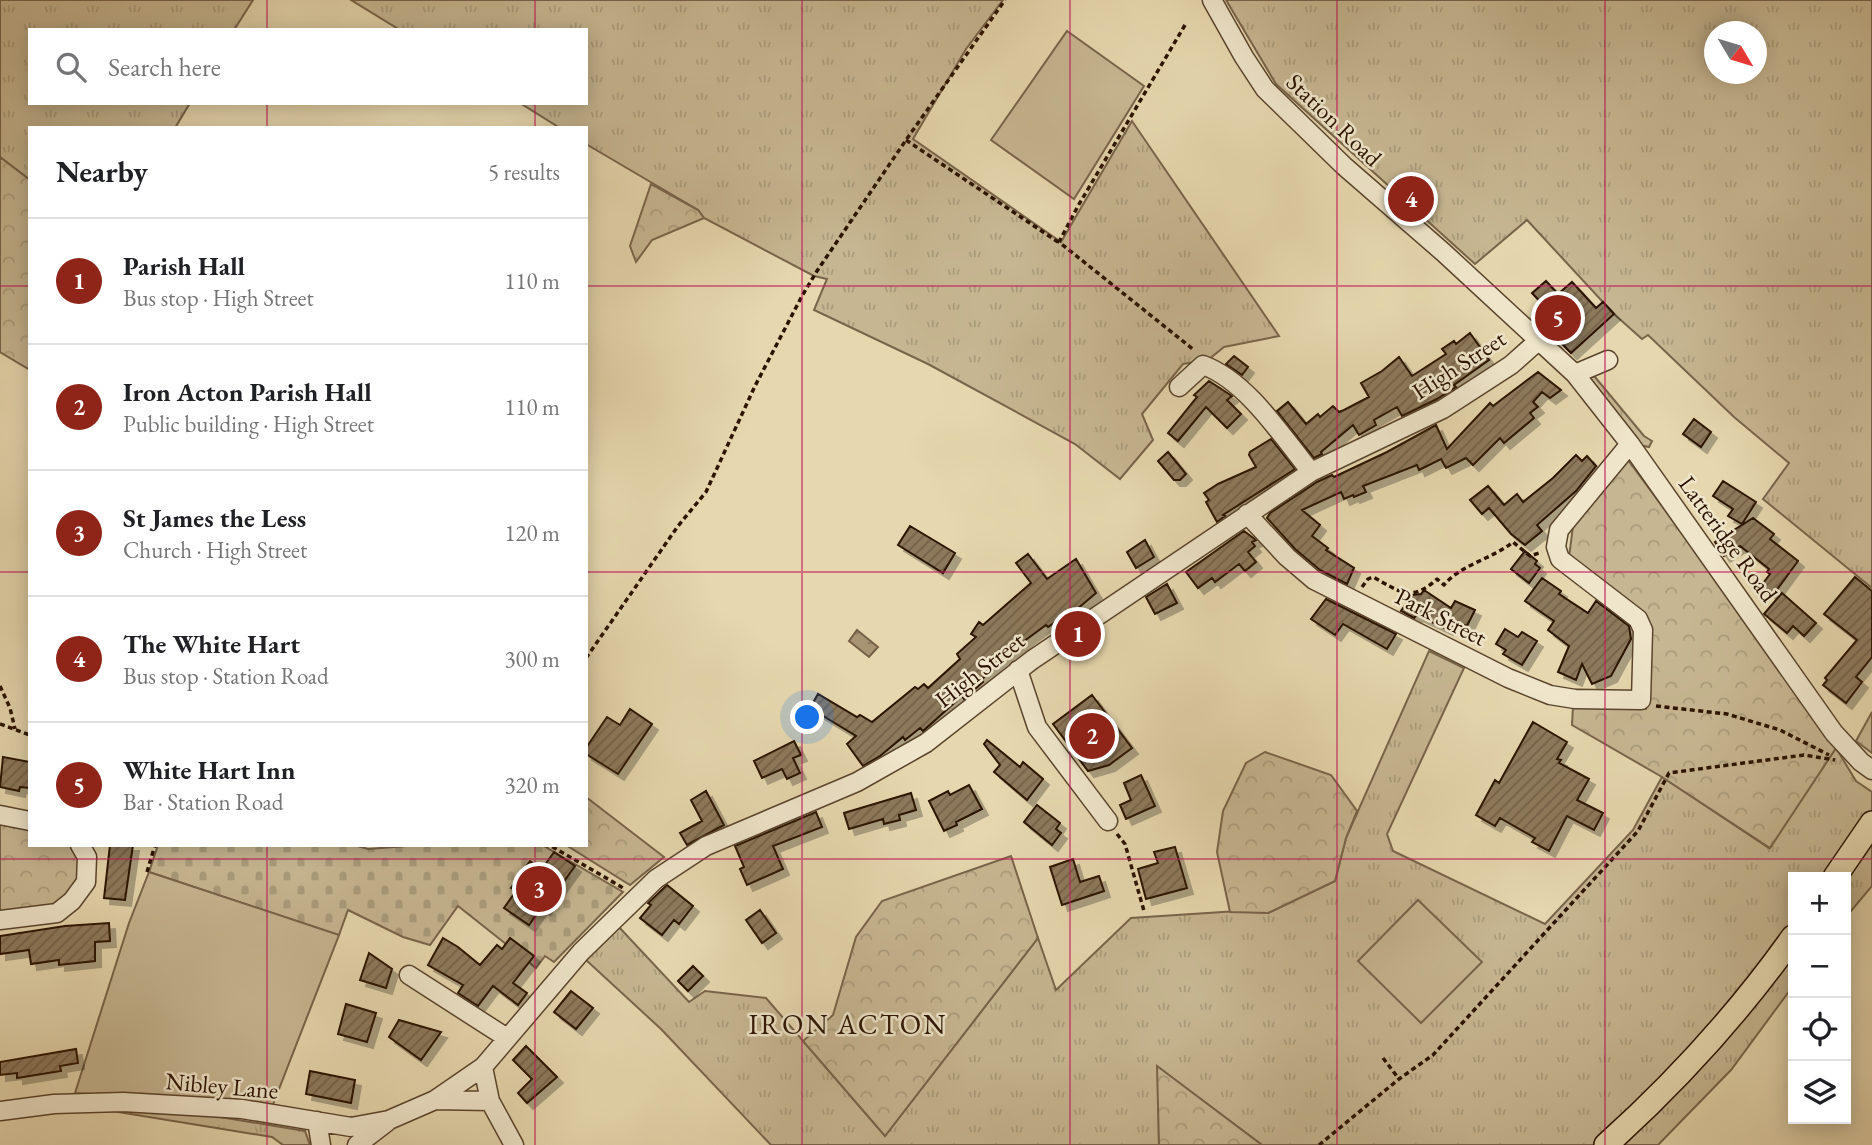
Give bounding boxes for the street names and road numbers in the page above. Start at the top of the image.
street label: Station Road [1280,66,1389,174]
street label: High Street [1406,323,1512,406]
street label: Latteridge Road [1672,469,1785,609]
street label: Park Street [1390,580,1493,653]
street label: High Street [929,625,1031,714]
street label: Nibley Lane [164,1065,280,1106]

